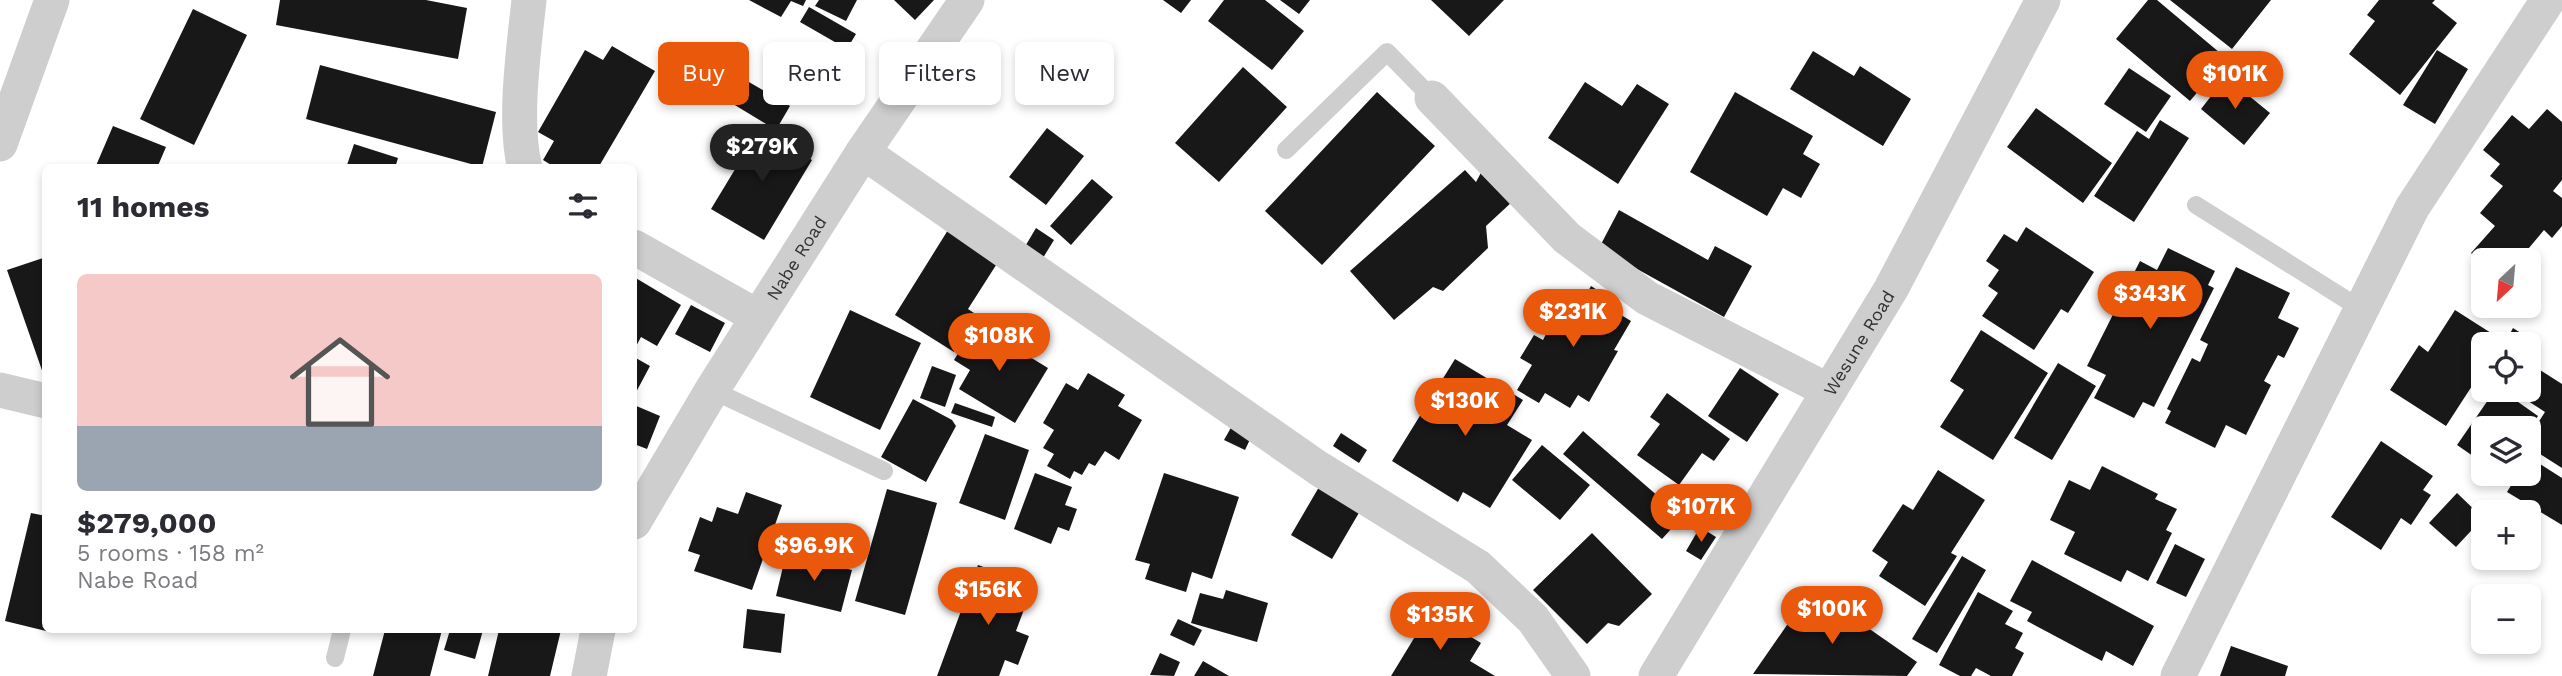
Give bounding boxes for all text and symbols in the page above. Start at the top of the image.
chip: Buy [658,42,749,105]
chip: Rent [763,42,865,105]
chip: Filters [879,42,1001,105]
chip: New [1015,42,1114,105]
pin: $101K [2186,52,2284,111]
text: $101K [2202,60,2268,87]
pin: $279K [713,124,811,184]
text: $279K [726,133,798,160]
icon: filters [564,187,602,225]
text: 11 homes [77,189,210,224]
street label: Nabe Road [762,212,830,303]
north arrow [2471,248,2541,318]
map controls [2471,248,2541,654]
pin: $343K [2101,272,2199,331]
text: $343K [2114,280,2186,307]
street label: Wesune Road [1818,286,1898,399]
pin: $231K [1524,290,1622,349]
text: $231K [1539,298,1607,325]
pin: $108K [950,314,1048,373]
icon: home [277,319,403,445]
text: $108K [964,322,1034,349]
button: locate [2471,332,2541,402]
pin: $130K [1416,378,1514,438]
text: $130K [1430,387,1500,414]
button: layers [2471,416,2541,486]
pin: $107K [1652,484,1750,544]
text: $107K [1667,493,1735,520]
button: + [2471,500,2541,570]
text: $279,000 [77,505,217,540]
pin: $96.9K [757,524,871,583]
text: $96.9K [774,532,854,559]
text: 5 rooms · 158 m² [77,540,264,567]
text: Nabe Road [77,567,198,594]
pin: $156K [939,568,1037,627]
text: $156K [954,576,1022,603]
button: − [2471,584,2541,654]
pin: $100K [1783,586,1881,646]
pin: $135K [1391,592,1489,652]
text: $100K [1797,595,1867,622]
text: $135K [1406,601,1474,628]

